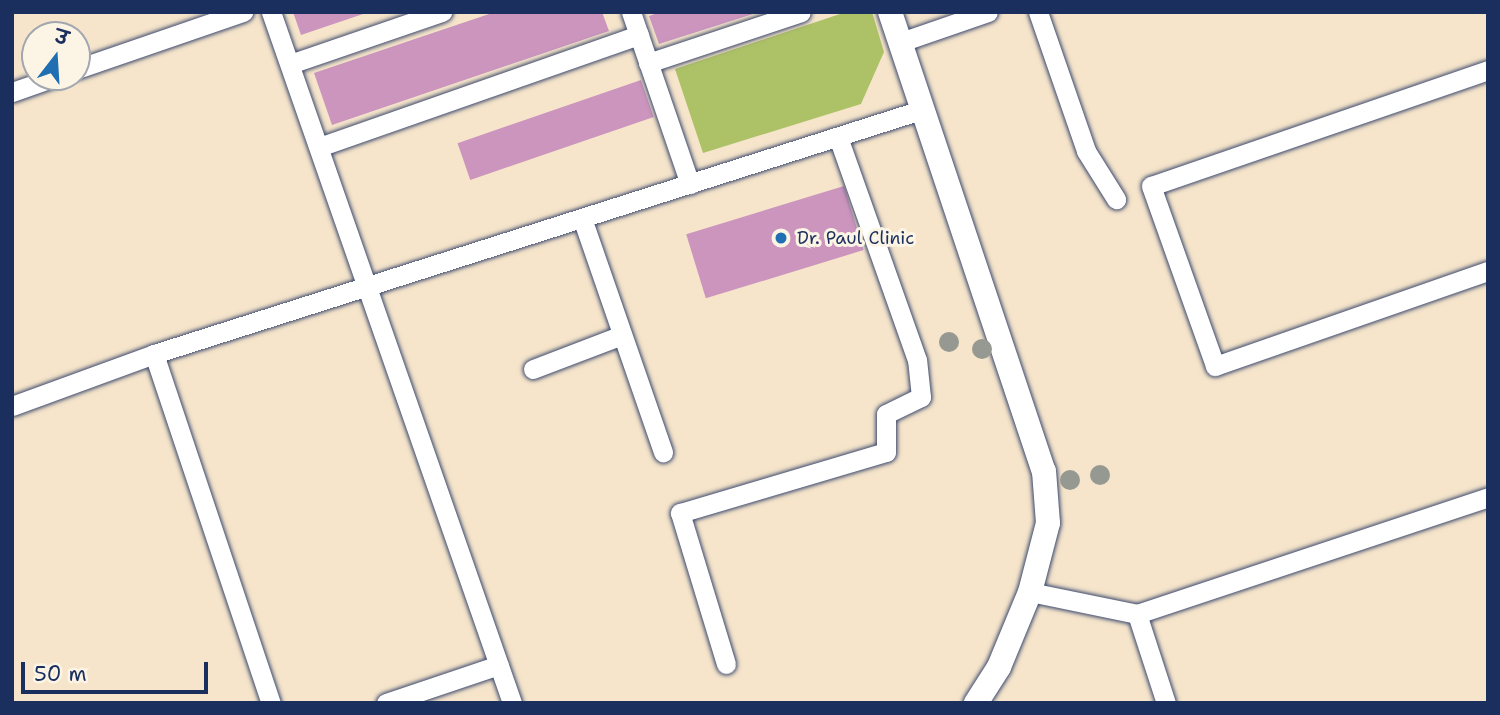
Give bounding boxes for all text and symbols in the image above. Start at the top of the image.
north arrow [21,21,91,91]
text: उ [52,24,71,51]
place label: Dr. Paul Clinic [797,227,914,249]
marker: Dr. Paul Clinic [771,228,791,248]
scale bar [24,648,212,692]
text: 50 m [34,660,87,688]

